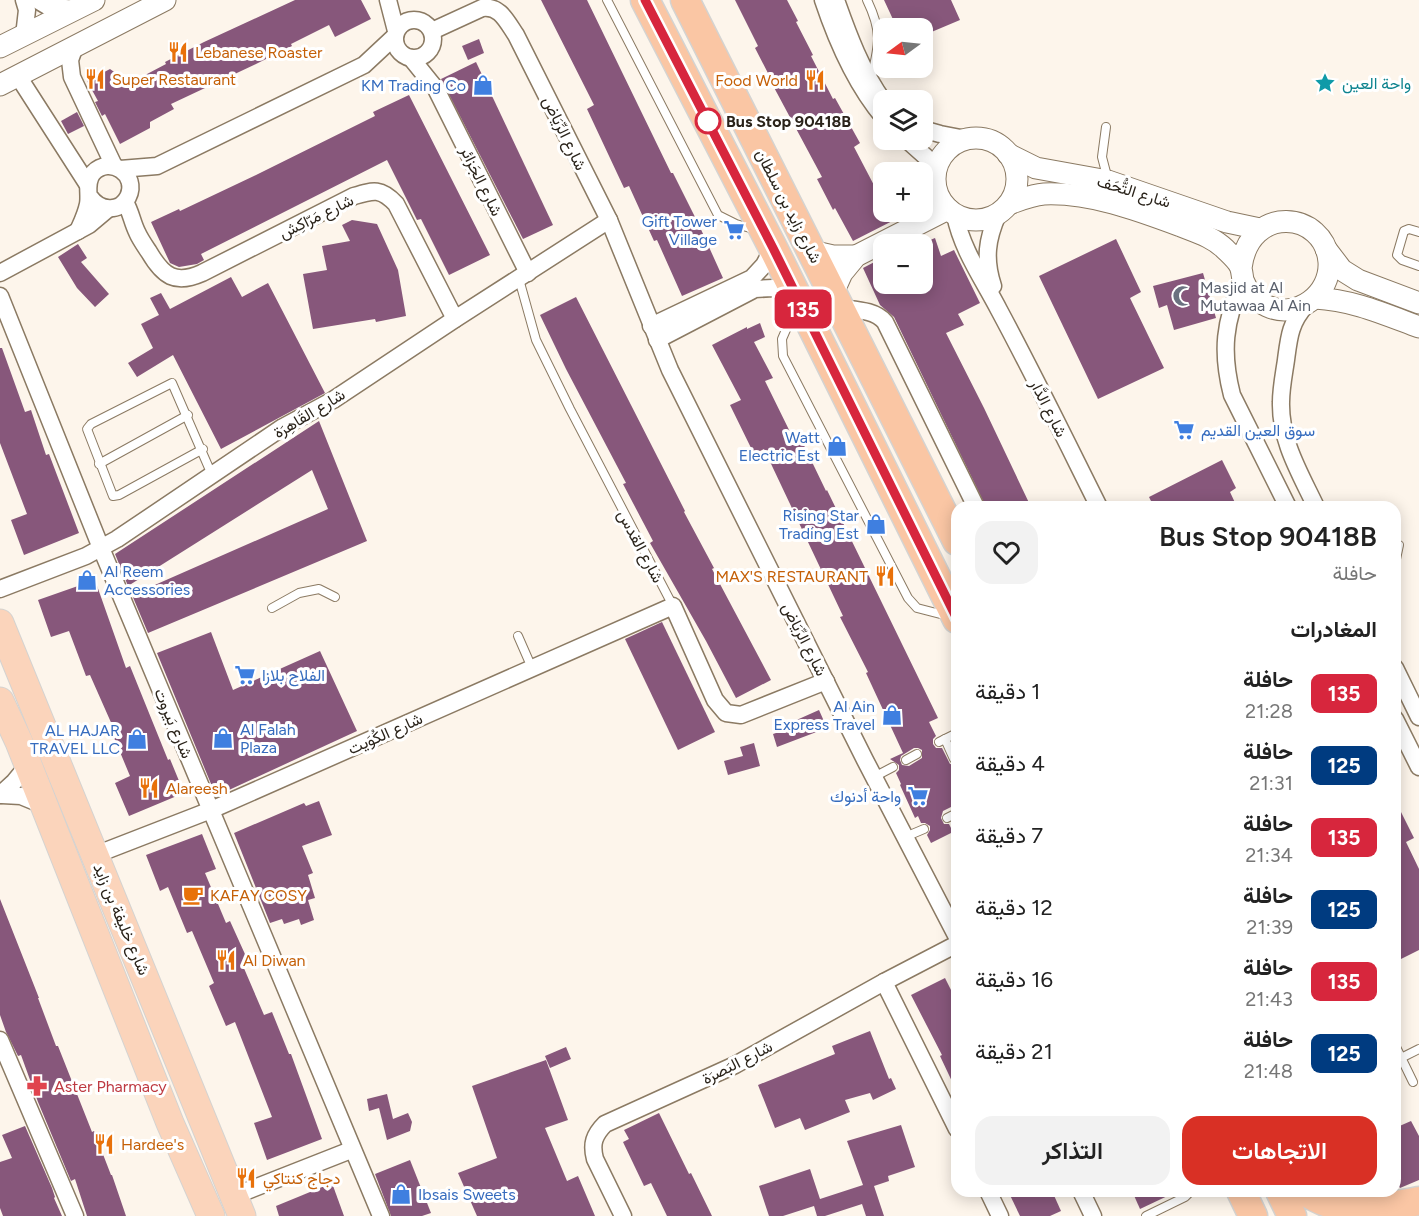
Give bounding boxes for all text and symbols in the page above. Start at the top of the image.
north arrow [873,18,933,78]
map controls [873,18,933,294]
restaurant icon: Lebanese Roaster [166,40,190,64]
place label: Lebanese Roaster [195,43,323,62]
restaurant icon: Super Restaurant [83,67,107,91]
restaurant icon: Food World [803,68,827,92]
place label: Super Restaurant [112,70,236,89]
place label: Food World [715,71,798,90]
place icon: واحة العين [1313,71,1337,95]
shop icon: KM Trading Co [471,73,495,97]
place label: واحة العين [1342,74,1411,94]
place label: KM Trading Co [361,76,466,95]
button: layers [873,90,933,150]
street label: شارع الرِّيَاض [537,93,591,174]
marker: Bus Stop 90418B [695,108,721,134]
place label: Bus Stop 90418B [726,112,851,131]
street label: شارع الجَزائر [454,142,507,220]
street label: شارع زايد بن سلطان [750,146,825,267]
button: + [873,162,933,222]
street label: شارع التُّحَف [1094,170,1173,214]
street label: شارع مَرّاكِش [276,190,357,244]
place label: Gift Tower Village [642,212,718,249]
supermarket icon: Gift Tower Village [722,218,746,242]
button: − [873,234,933,294]
place label: Masjid at Al Mutawaa Al Ain [1200,278,1311,315]
mosque icon: Masjid at Al Mutawaa Al Ain [1171,284,1195,308]
line badge: 135 [768,290,838,328]
text: 135 [787,297,819,322]
street label: شارع الدَّار [1024,375,1071,441]
street label: شارع القَاهِرَة [270,385,350,444]
supermarket icon: سوق العين القديم [1172,418,1196,442]
place label: سوق العين القديم [1201,421,1315,441]
place label: Watt Electric Est [739,428,820,465]
shop icon: Watt Electric Est [825,434,849,458]
place label: Rising Star Trading Est [779,506,860,543]
street label: شارع القدس [612,507,668,587]
shop icon: Rising Star Trading Est [864,512,888,536]
text: Bus Stop 90418B [1159,519,1377,553]
button: heart [975,521,1038,584]
text: حافلة [1332,561,1377,585]
place label: Al Reem Accessories [104,562,190,599]
restaurant icon: MAX'S RESTAURANT [873,564,897,588]
place label: MAX'S RESTAURANT [716,567,868,586]
shop icon: Al Reem Accessories [75,568,99,592]
street label: شارع الرِّيَاض [776,599,831,680]
text: المغادرات [1291,616,1377,643]
supermarket icon: الفلاح بلازا [233,663,257,687]
place label: الفلاح بلازا [262,666,325,687]
text: حافلة [1243,666,1293,693]
text: 1 دقيقة [975,678,1040,705]
text: 135 [1328,681,1360,706]
street label: شارع بَيروت [148,685,197,762]
place label: Al Ain Express Travel [774,697,875,734]
text: 21:28 [1245,699,1293,723]
shop icon: Al Ain Express Travel [880,703,904,727]
street label: شارع الكُوَيت [345,709,426,760]
place label: Al Falah Plaza [240,720,296,757]
place label: AL HAJAR TRAVEL LLC [30,721,120,758]
shop icon: Al Falah Plaza [211,726,235,750]
shop icon: AL HAJAR TRAVEL LLC [125,727,149,751]
text: حافلة [1243,738,1293,765]
text: 4 دقيقة [975,750,1045,777]
text: 125 [1327,753,1361,778]
text: 21:31 [1249,771,1293,795]
restaurant icon: Alareesh [137,776,161,800]
place label: Alareesh [166,779,228,798]
supermarket icon: واحة أدنوك [906,784,930,808]
place label: واحة أدنوك [830,787,901,807]
text: حافلة [1243,810,1293,837]
text: 7 دقيقة [975,822,1043,849]
text: 135 [1328,825,1360,850]
text: 21:34 [1245,843,1293,867]
street label: شارع خليفة بن زايد [88,860,154,979]
text: حافلة [1243,882,1293,909]
cafe icon: KAFAY COSY [181,883,205,907]
place label: KAFAY COSY [210,886,307,905]
text: 12 دقيقة [975,894,1053,921]
text: 125 [1327,897,1361,922]
text: 21:39 [1246,915,1293,939]
restaurant icon: Al Diwan [214,948,238,972]
place label: Al Diwan [243,951,306,970]
text: حافلة [1243,954,1293,981]
text: 16 دقيقة [975,966,1053,993]
text: 135 [1328,969,1360,994]
text: 21:43 [1245,987,1293,1011]
text: حافلة [1243,1026,1293,1053]
street label: شارع البَصرَة [699,1037,776,1090]
text: 21 دقيقة [975,1038,1053,1065]
text: 125 [1327,1041,1361,1066]
text: 21:48 [1244,1059,1293,1083]
pharmacy icon: Aster Pharmacy [25,1074,49,1098]
place label: Aster Pharmacy [54,1077,167,1096]
button: التذاكر [975,1116,1170,1185]
button: الاتجاهات [1182,1116,1377,1185]
restaurant icon: Hardee's [92,1132,116,1156]
place label: Hardee's [121,1135,184,1154]
restaurant icon: دجاج كنتاكي [234,1166,258,1190]
place label: دجاج كنتاكي [263,1169,341,1192]
shop icon: Ibsais Sweets [389,1182,413,1206]
place label: Ibsais Sweets [418,1185,516,1204]

